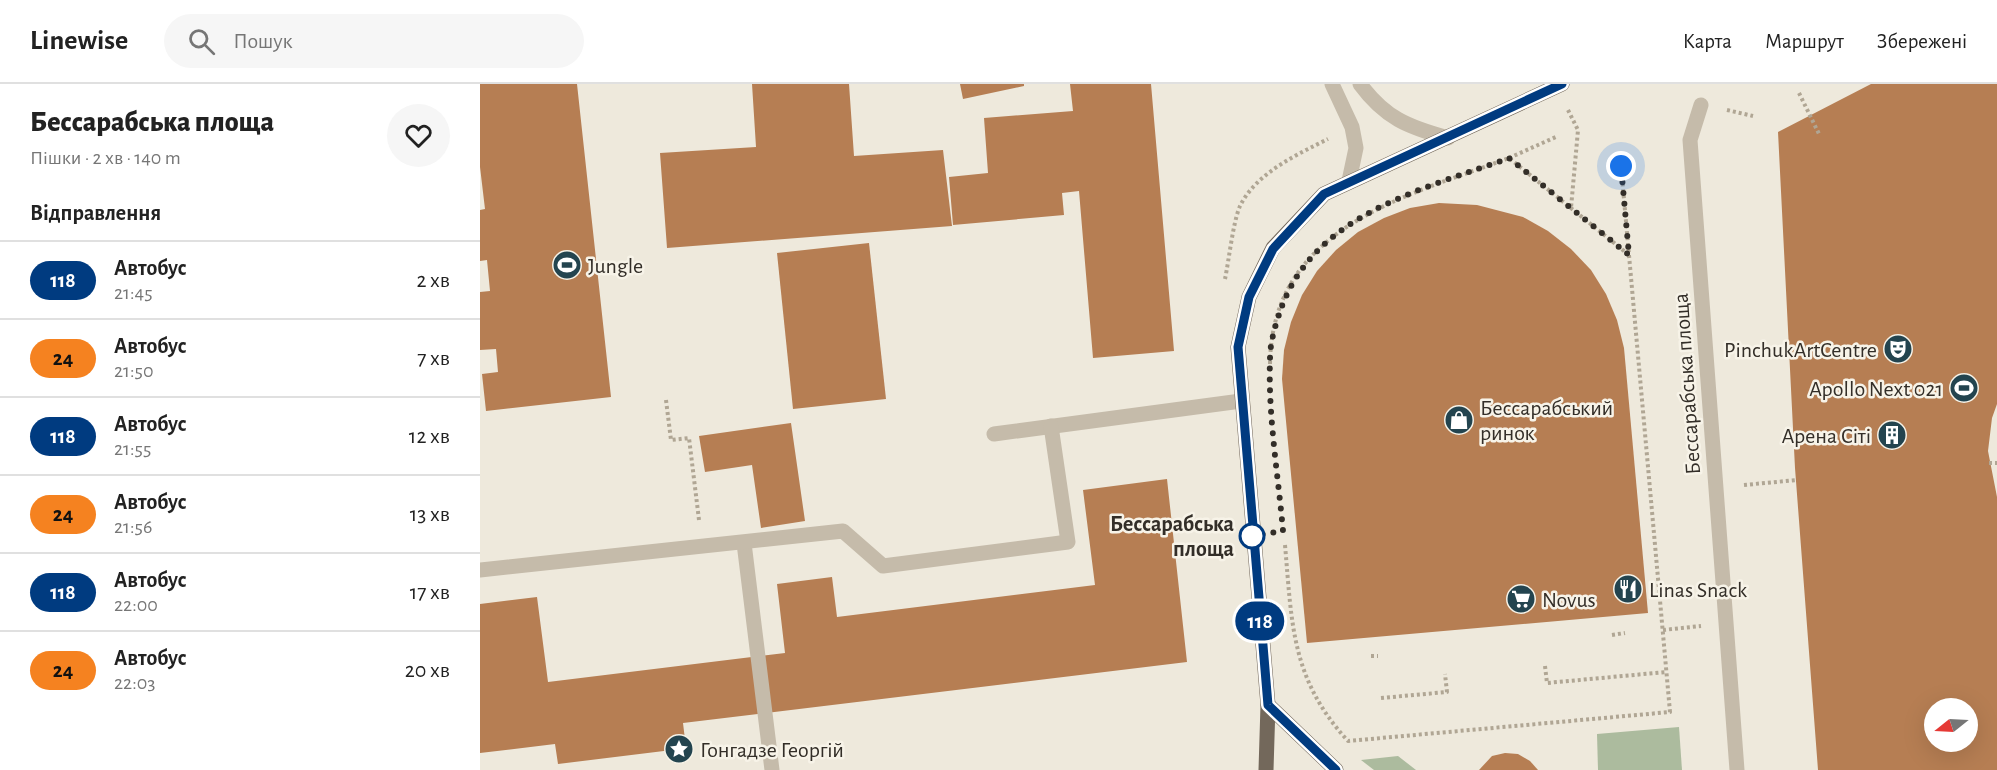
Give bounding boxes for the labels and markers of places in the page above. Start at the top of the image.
sports icon: Jungle [551,249,583,281]
place label: Jungle [588,255,643,277]
theatre icon: PinchukArtCentre [1882,333,1914,365]
place label: PinchukArtCentre [1724,339,1877,361]
sports icon: Apollo Next 021 [1948,372,1980,404]
place label: Apollo Next 021 [1809,378,1943,400]
place label: Бессарабський ринок [1480,397,1613,444]
shop icon: Бессарабський ринок [1443,404,1475,436]
building icon: Арена Сіті [1876,419,1908,451]
place label: Арена Сіті [1782,425,1871,447]
place label: Бессарабська площа [1110,513,1234,560]
marker: Бессарабська площа [1239,523,1265,549]
restaurant icon: Linas Snack [1612,573,1644,605]
place label: Linas Snack [1649,579,1747,601]
supermarket icon: Novus [1505,583,1537,615]
place label: Novus [1542,589,1596,611]
place icon: Гонгадзе Георгій [663,733,695,765]
place label: Гонгадзе Георгій [700,739,844,761]

